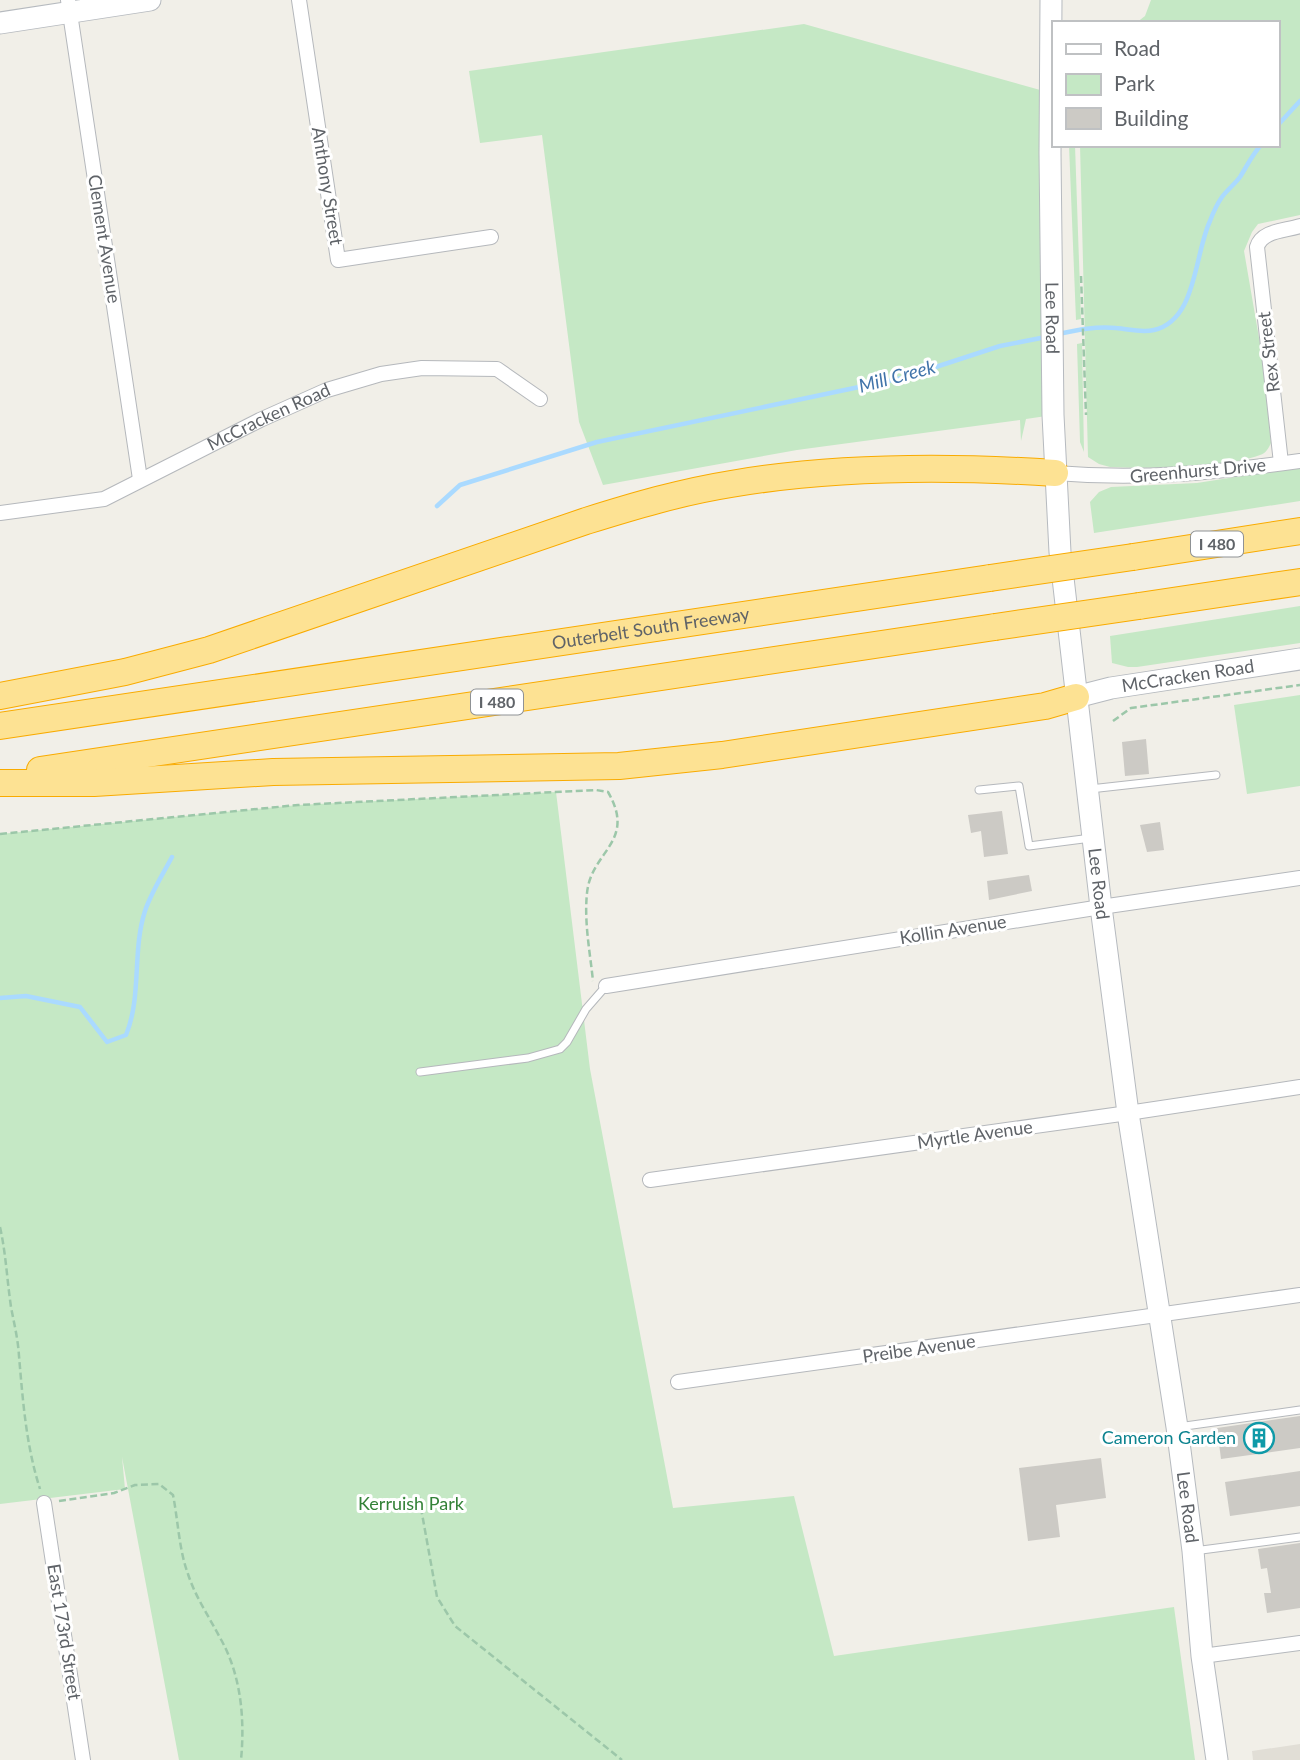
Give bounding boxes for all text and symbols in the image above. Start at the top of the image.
legend [1052,21,1279,147]
text: Road [1114,35,1161,60]
text: Park [1114,70,1155,95]
text: Building [1114,105,1189,130]
street label: Anthony Street [308,125,348,247]
street label: Clement Avenue [84,173,126,305]
street label: Lee Road [1041,282,1064,354]
street label: Rex Street [1252,310,1284,394]
water label: Mill Creek [856,354,939,397]
street label: McCracken Road [203,378,333,455]
street label: Greenhurst Drive [1129,453,1267,487]
road number: I 480 [1191,531,1243,556]
street label: Outerbelt South Freeway [550,602,752,653]
street label: McCracken Road [1120,654,1256,696]
road number: I 480 [471,690,523,715]
street label: Lee Road [1084,846,1115,921]
street label: Kollin Avenue [898,910,1008,948]
street label: Myrtle Avenue [916,1115,1034,1153]
street label: Preibe Avenue [861,1329,977,1367]
building icon: Cameron Garden [1242,1421,1276,1455]
place label: Cameron Garden [1102,1426,1236,1448]
street label: Lee Road [1173,1470,1204,1544]
park label: Kerruish Park [358,1492,465,1514]
street label: East 173rd Street [43,1562,87,1702]

